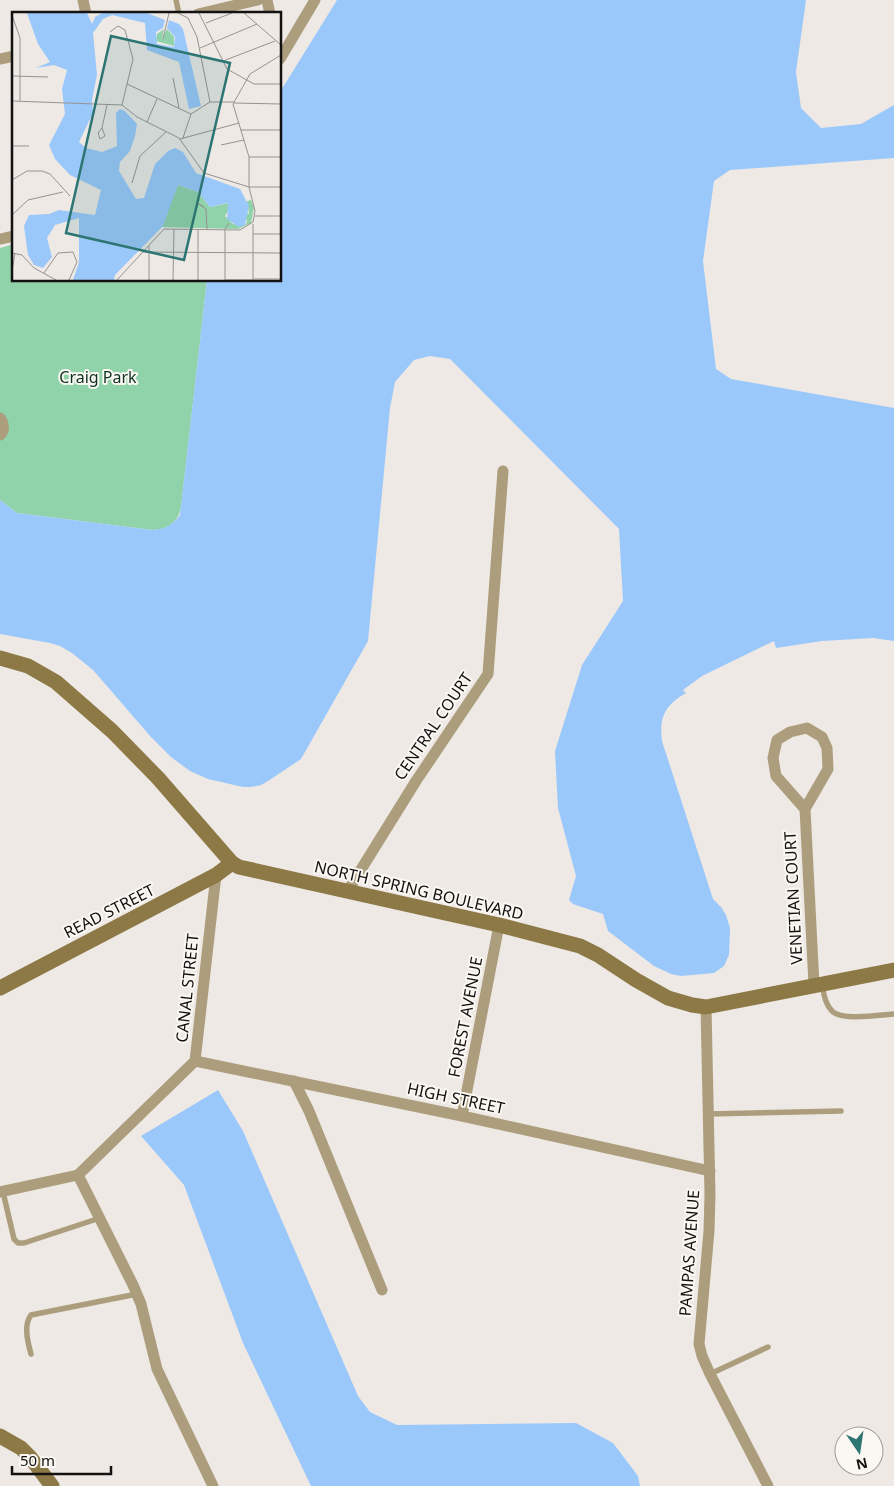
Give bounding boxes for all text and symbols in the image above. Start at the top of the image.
inset map [12,12,281,281]
park label: Craig Park [59,366,137,388]
street label: CENTRAL COURT [389,668,477,784]
street label: VENETIAN COURT [779,831,807,965]
street label: NORTH SPRING BOULEVARD [312,855,526,925]
street label: READ STREET [60,879,158,943]
street label: CANAL STREET [170,932,204,1044]
street label: FOREST AVENUE [443,955,487,1079]
street label: HIGH STREET [405,1077,507,1119]
street label: PAMPAS AVENUE [674,1189,704,1317]
north arrow [834,1426,884,1476]
scale bar [12,1444,111,1476]
text: 50 m [20,1450,55,1470]
text: N [854,1454,870,1475]

